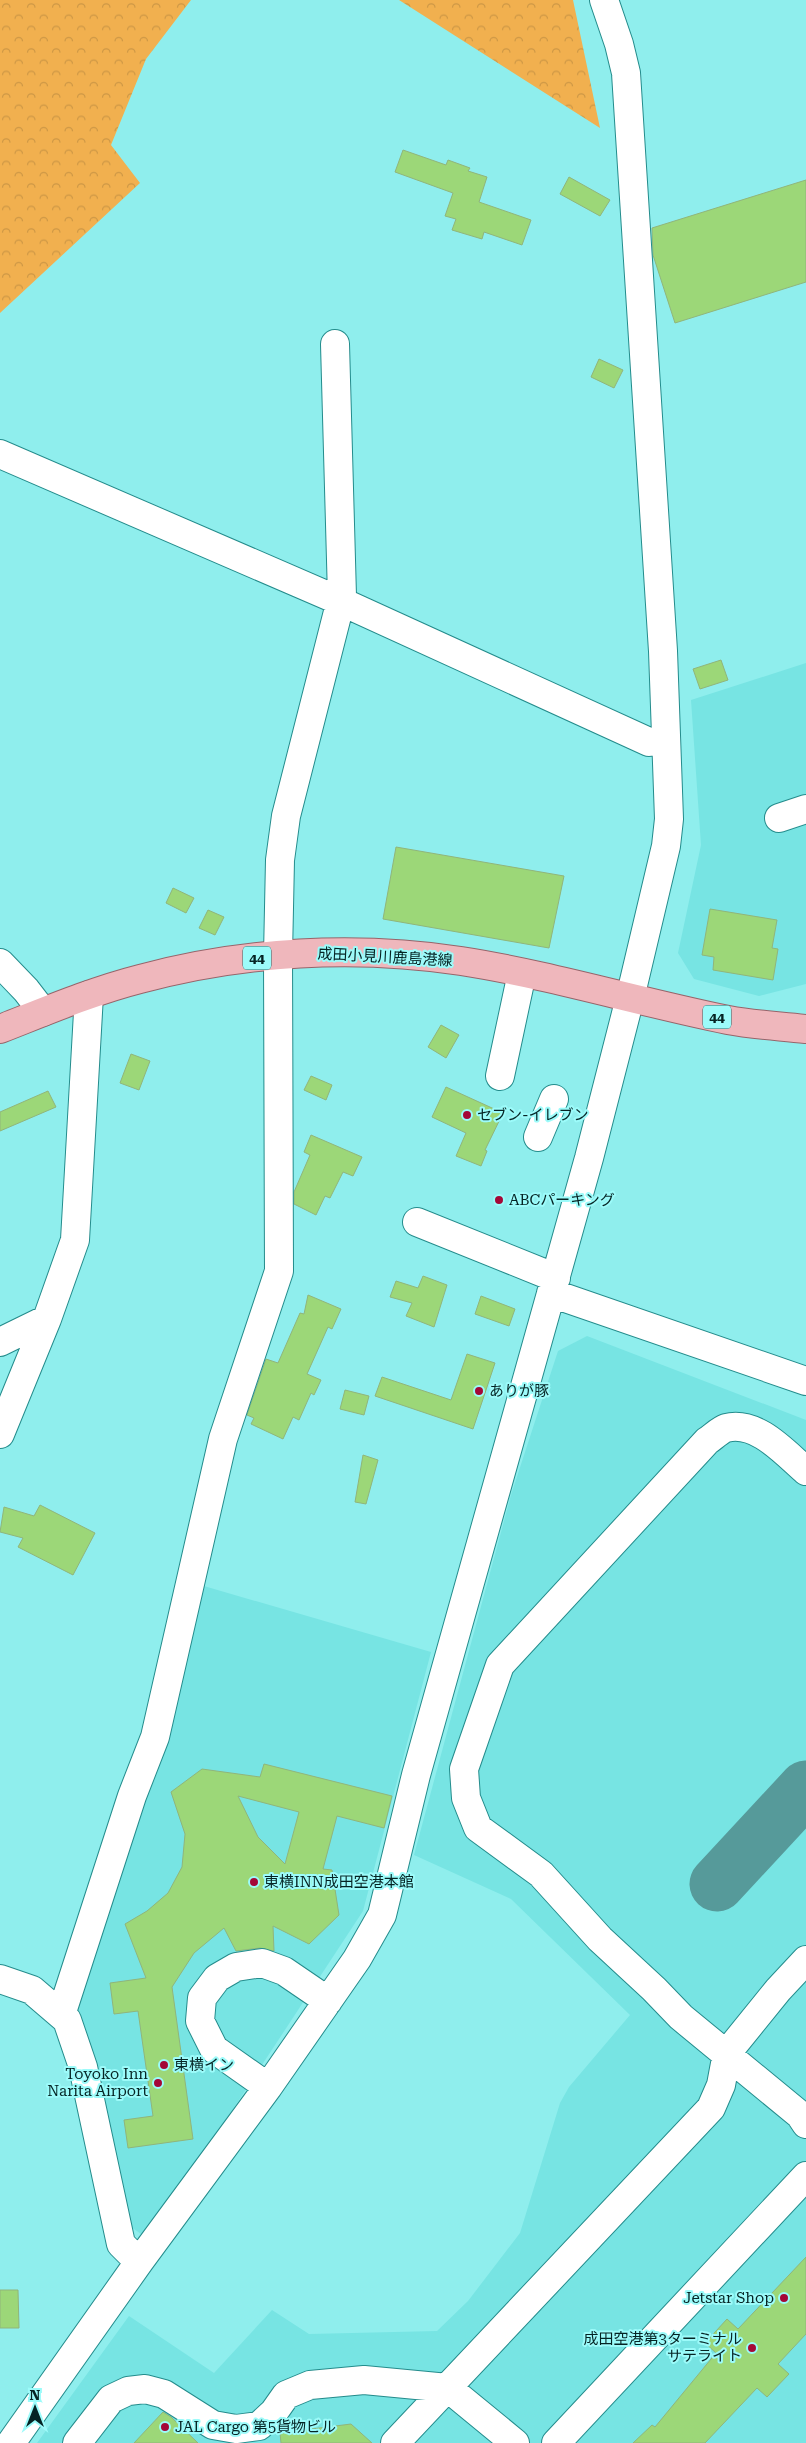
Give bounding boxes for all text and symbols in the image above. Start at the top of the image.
street label: 成田小見川鹿島港線 [317,944,453,970]
road number: 44 [243,946,271,970]
road number: 44 [703,1006,731,1028]
place label: セブン-イレブン [477,1106,589,1124]
marker: セブン-イレブン [461,1109,473,1121]
place label: ABCパーキング [509,1191,615,1209]
marker: ABCパーキング [493,1194,505,1206]
place label: ありが豚 [489,1382,549,1400]
marker: ありが豚 [473,1385,485,1397]
place label: 東横INN成田空港本館 [264,1873,414,1891]
marker: 東横INN成田空港本館 [248,1876,260,1888]
place label: 東横イン [174,2056,234,2074]
marker: 東横イン [158,2059,170,2071]
place label: Toyoko Inn Narita Airport [47,2065,148,2100]
marker: Toyoko Inn Narita Airport [152,2077,164,2089]
place label: Jetstar Shop [683,2289,774,2307]
marker: Jetstar Shop [778,2292,790,2304]
place label: 成田空港第3ターミナル サテライト [584,2330,742,2365]
marker: 成田空港第3ターミナル サテライト [746,2342,758,2354]
north arrow [10,2383,60,2433]
text: N [30,2387,41,2403]
place label: JAL Cargo 第5貨物ビル [175,2418,336,2436]
marker: JAL Cargo 第5貨物ビル [159,2421,171,2433]

